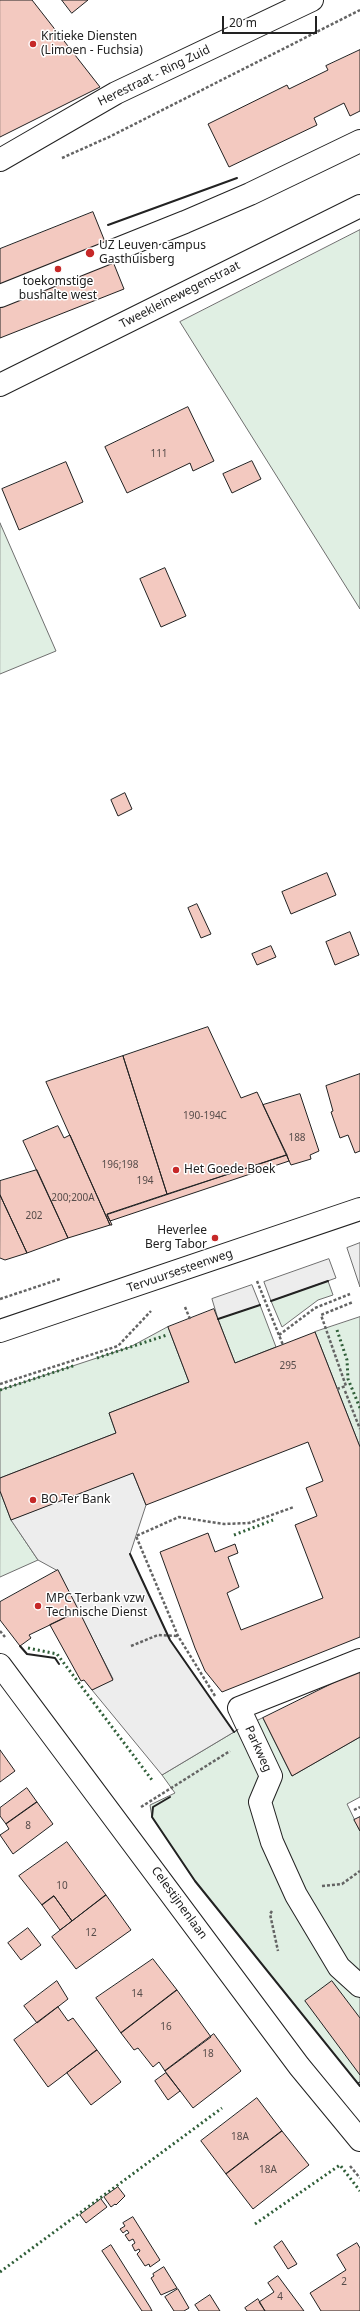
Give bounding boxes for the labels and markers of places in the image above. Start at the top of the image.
place label: Kritieke Diensten (Limoen - Fuchsia) [41,30,143,58]
marker: Kritieke Diensten (Limoen - Fuchsia) [28,39,38,49]
place label: UZ Leuven campus Gasthuisberg [99,239,206,267]
marker: UZ Leuven campus Gasthuisberg [84,247,96,259]
marker: toekomstige bushalte west [53,264,63,274]
place label: toekomstige bushalte west [19,275,97,303]
place label: Het Goede Boek [184,1163,275,1177]
marker: Het Goede Boek [171,1165,181,1175]
place label: Heverlee Berg Tabor [145,1224,207,1252]
marker: Heverlee Berg Tabor [210,1233,220,1243]
place label: BO Ter Bank [41,1493,110,1507]
marker: BO Ter Bank [28,1495,38,1505]
place label: MPC Terbank vzw Technische Dienst [46,1592,147,1620]
marker: MPC Terbank vzw Technische Dienst [33,1601,43,1611]

